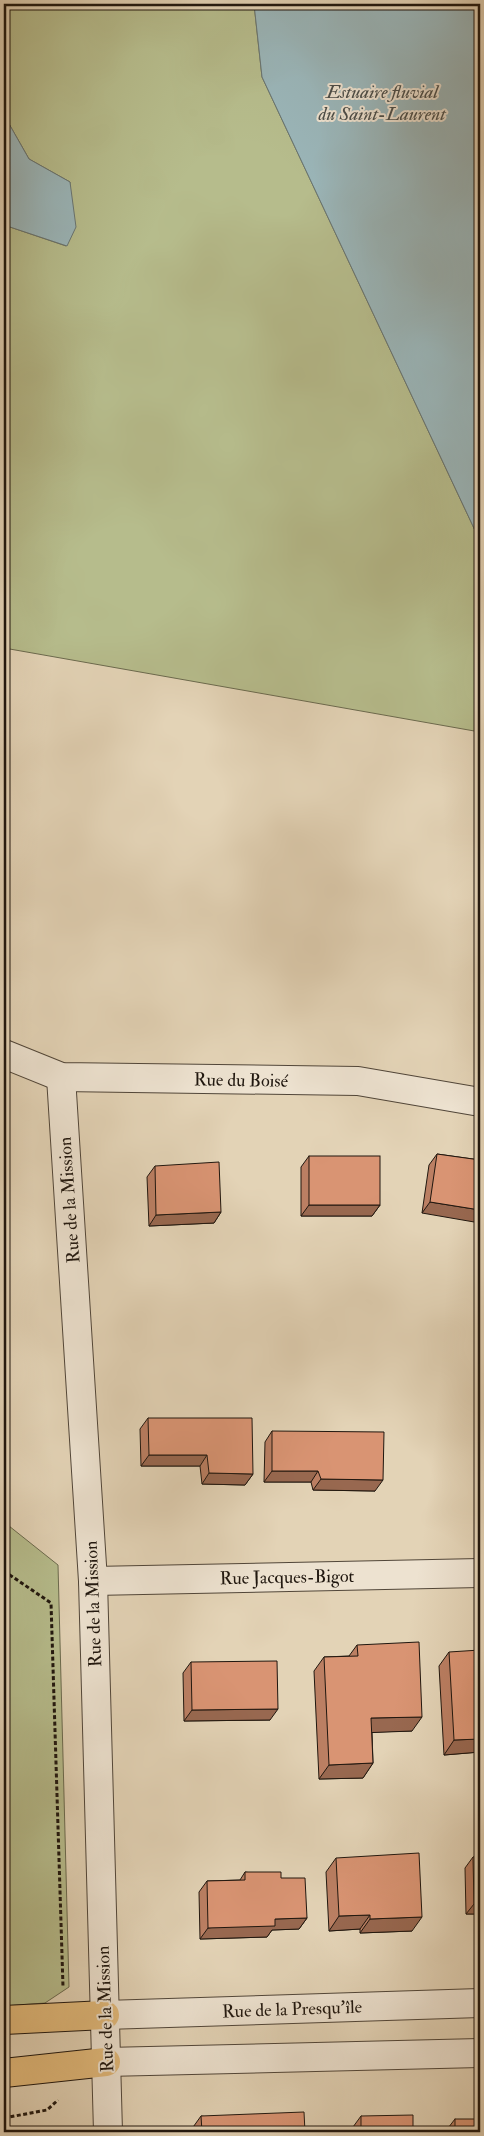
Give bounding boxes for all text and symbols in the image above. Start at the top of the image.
water label: Estuaire fluvial du Saint-Laurent [317,80,447,126]
street label: Rue du Boisé [194,1068,289,1093]
street label: Rue de la Mission [54,1136,85,1264]
street label: Rue de la Mission [80,1540,107,1668]
street label: Rue Jacques-Bigot [219,1565,355,1590]
street label: Rue de la Mission [92,1945,119,2073]
street label: Rue de la Presqu'île [222,1996,363,2023]

